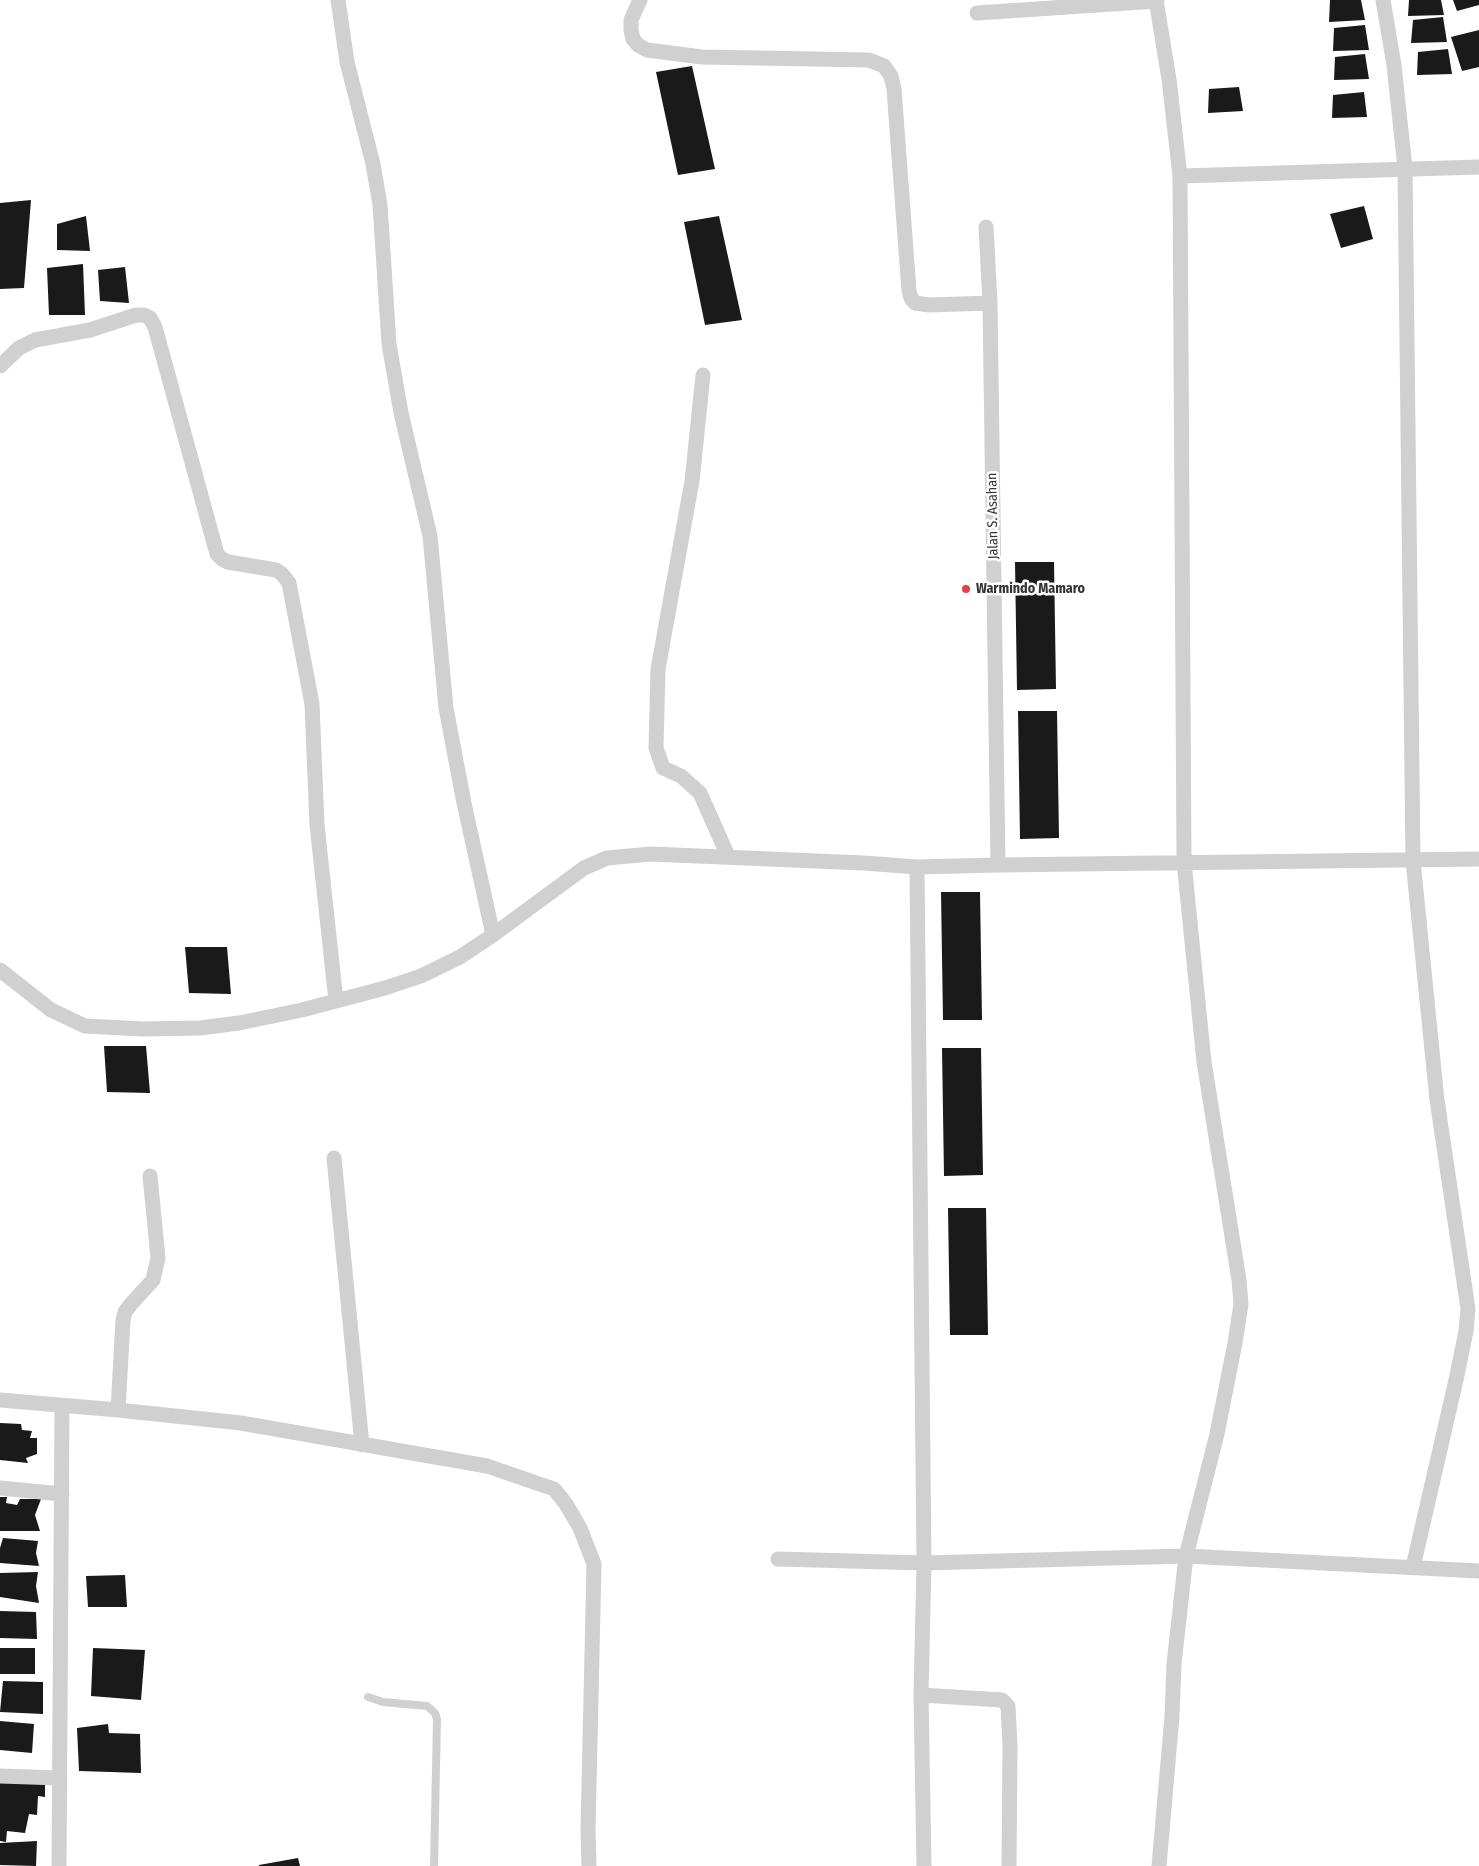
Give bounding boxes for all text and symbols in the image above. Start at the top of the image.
street label: Jalan S. Asahan [984,473,1002,559]
place label: Warmindo Mamaro [976,581,1085,597]
marker: Warmindo Mamaro [960,583,972,595]

